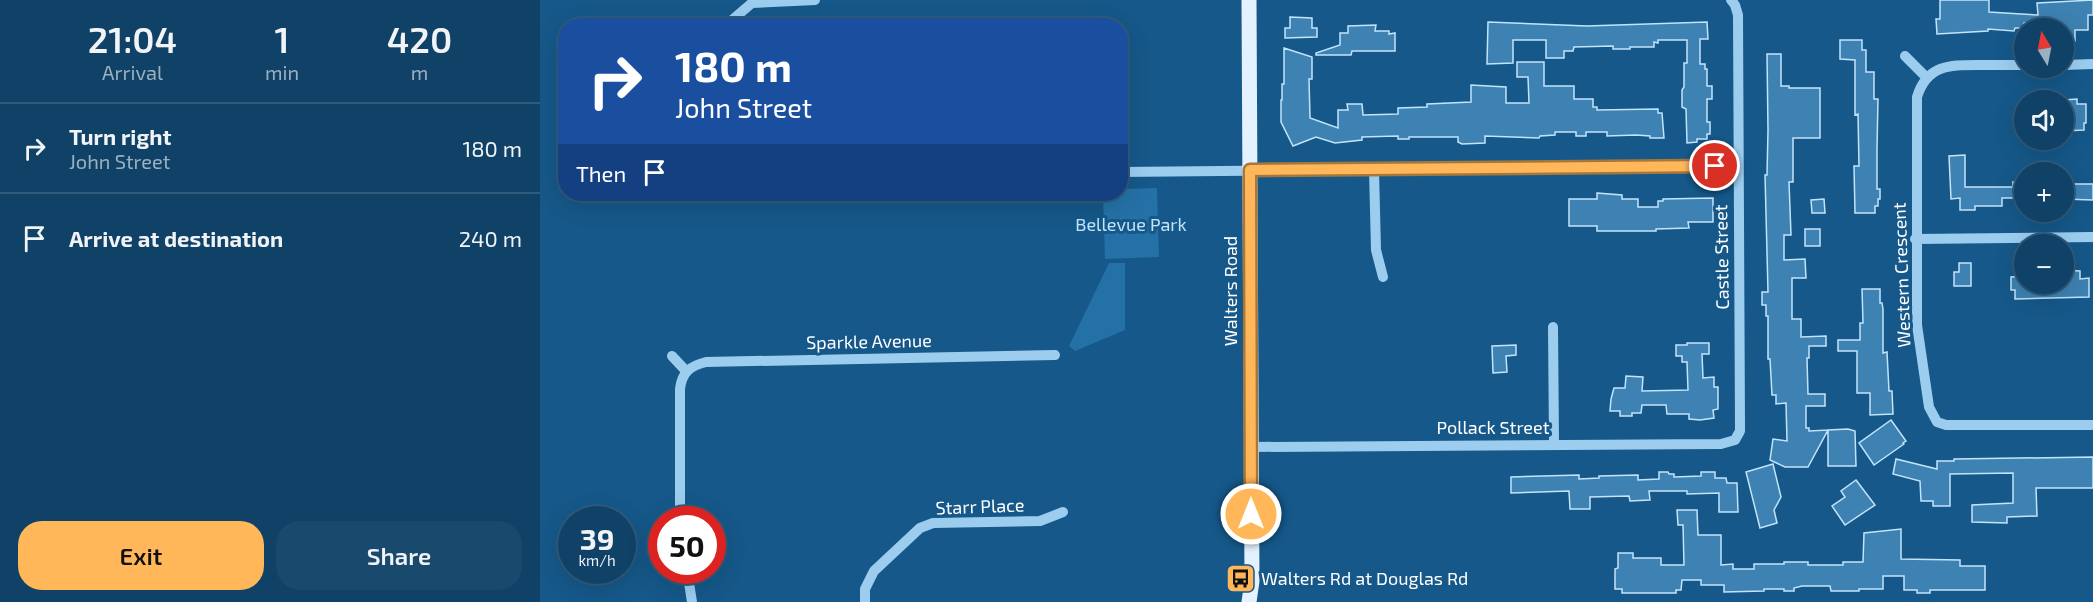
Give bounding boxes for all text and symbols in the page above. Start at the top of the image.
text: 21:04 [88,17,177,60]
text: 1 [274,17,289,60]
text: 420 [387,17,452,60]
north arrow [2014,18,2074,78]
map controls [2014,18,2074,294]
text: 180 m [675,40,792,90]
icon: right [576,42,654,120]
text: Arrival [102,60,163,84]
text: min [265,60,299,84]
text: m [411,60,428,84]
button: sound [2014,90,2074,150]
text: John Street [675,91,812,123]
text: Turn right [69,123,171,149]
icon: right [18,132,51,165]
text: 180 m [462,135,522,161]
pin [1689,140,1740,191]
text: John Street [69,149,170,173]
icon: arrive [1698,149,1731,182]
icon: arrive [638,156,671,189]
text: Then [576,160,626,186]
button: + [2014,162,2074,222]
street label: Western Crescent [1887,202,1915,348]
street label: Castle Street [1709,204,1733,310]
park label: Bellevue Park [1075,213,1187,235]
icon: arrive [18,222,51,255]
text: Arrive at destination [69,225,283,251]
text: 240 m [459,225,522,251]
button: − [2014,234,2074,294]
street label: Walters Road [1219,236,1241,346]
street label: Sparkle Avenue [806,329,932,353]
street label: Pollack Street [1436,416,1550,438]
position arrow [1219,482,1283,546]
street label: Starr Place [935,493,1025,519]
speed limit sign: 50 [648,506,726,584]
text: 39 [580,520,614,556]
button: Exit [18,521,264,590]
button: Share [276,521,522,590]
text: km/h [578,551,616,569]
bus stop icon: Walters Rd at Douglas Rd [1224,563,1256,595]
place label: Walters Rd at Douglas Rd [1261,567,1468,589]

